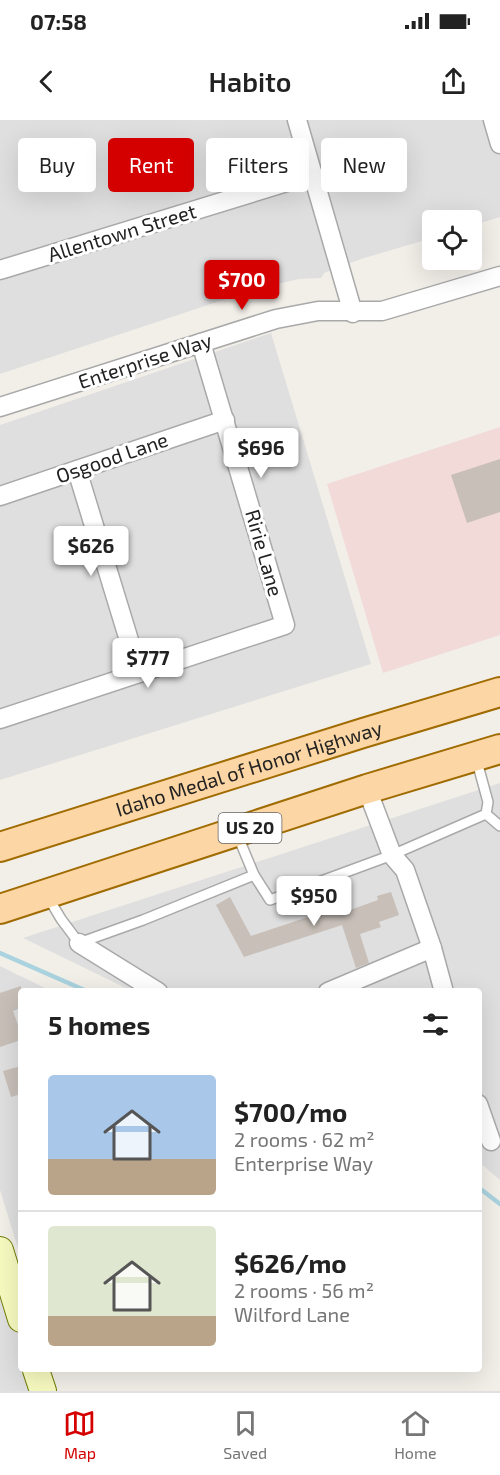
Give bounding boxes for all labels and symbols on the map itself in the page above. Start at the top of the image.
street label: Allentown Street [45,198,199,266]
pin: $700 [206,260,278,311]
street label: Enterprise Way [75,327,215,393]
street label: Osgood Lane [53,427,171,487]
pin: $696 [225,428,297,479]
street label: Ririe Lane [241,507,289,599]
pin: $626 [55,526,127,577]
pin: $777 [112,638,184,689]
street label: Idaho Medal of Honor Highway [113,715,385,821]
road number: US 20 [218,813,282,843]
pin: $950 [278,876,350,927]

